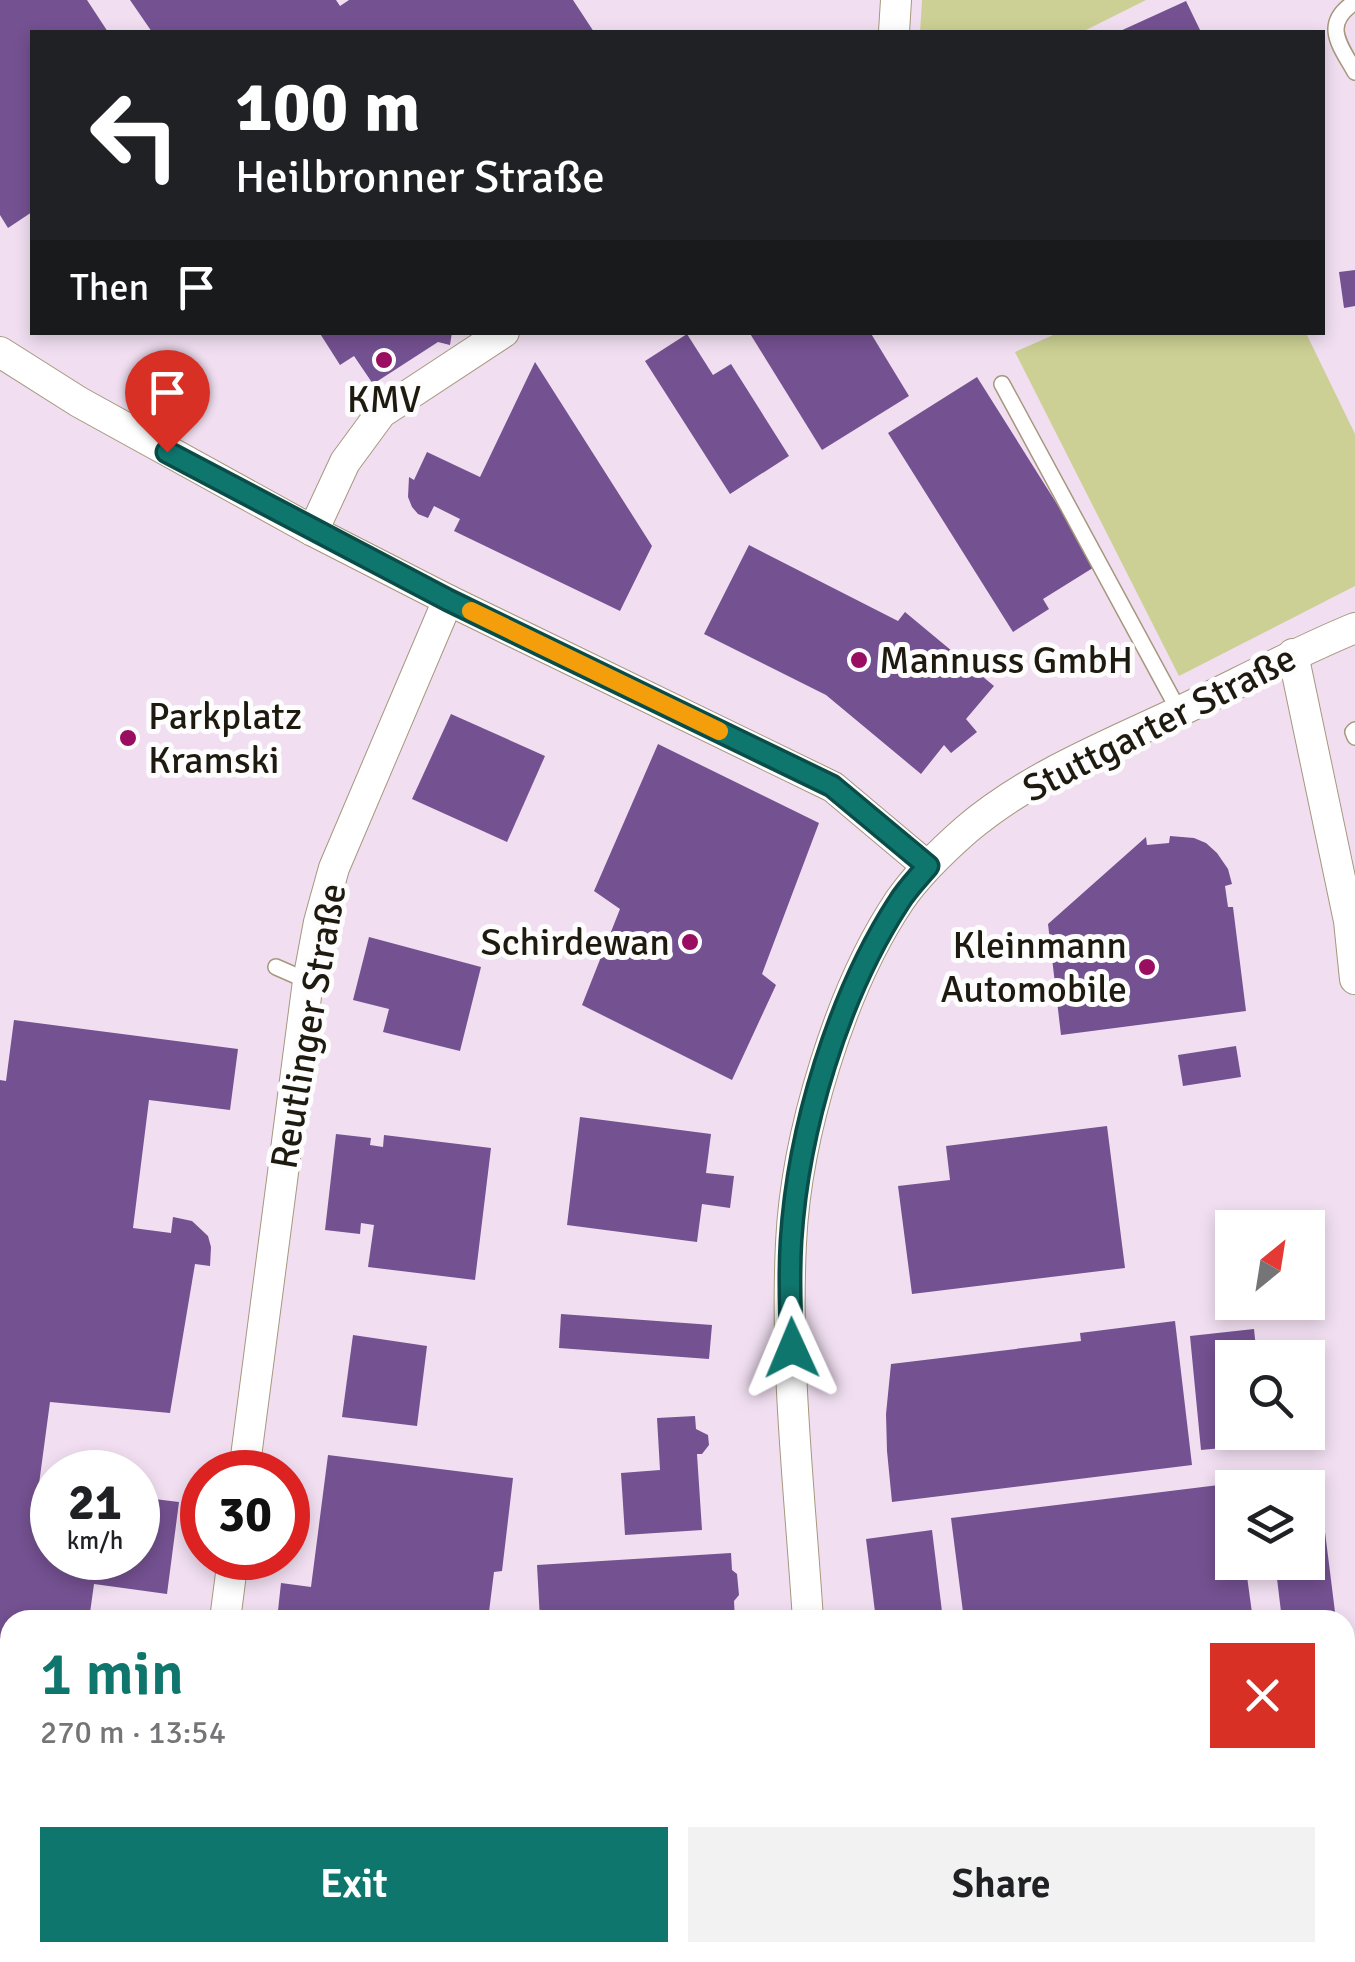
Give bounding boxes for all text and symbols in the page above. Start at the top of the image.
text: 100 m [235,64,420,150]
icon: left [70,70,200,200]
text: Heilbronner Straße [235,150,605,205]
icon: arrive [169,260,224,315]
text: Then [70,264,149,311]
marker: KMV [373,349,395,371]
pin [125,350,210,453]
icon: arrive [140,365,195,420]
place label: KMV [347,376,421,423]
street label: Stuttgarter Straße [1015,634,1304,813]
place label: Mannuss GmbH [879,637,1133,684]
marker: Mannuss GmbH [848,649,870,671]
place label: Parkplatz Kramski [148,693,302,784]
marker: Parkplatz Kramski [117,727,139,749]
street label: Reutlinger Straße [260,880,357,1173]
place label: Schirdewan [481,919,670,966]
place label: Kleinmann Automobile [940,922,1127,1013]
marker: Schirdewan [679,931,701,953]
marker: Kleinmann Automobile [1136,956,1158,978]
north arrow [1215,1210,1325,1320]
map controls [1215,1210,1325,1580]
position arrow [740,1296,844,1400]
button: search [1215,1340,1325,1450]
speed limit sign: 30 [180,1450,310,1580]
button: layers [1215,1470,1325,1580]
text: 21 [68,1472,122,1534]
text: km/h [67,1525,123,1556]
text: 1 min [40,1638,184,1712]
button: close [1210,1643,1315,1748]
text: 270 m · 13:54 [40,1713,226,1752]
button: Exit [40,1827,668,1942]
button: Share [688,1827,1315,1942]

